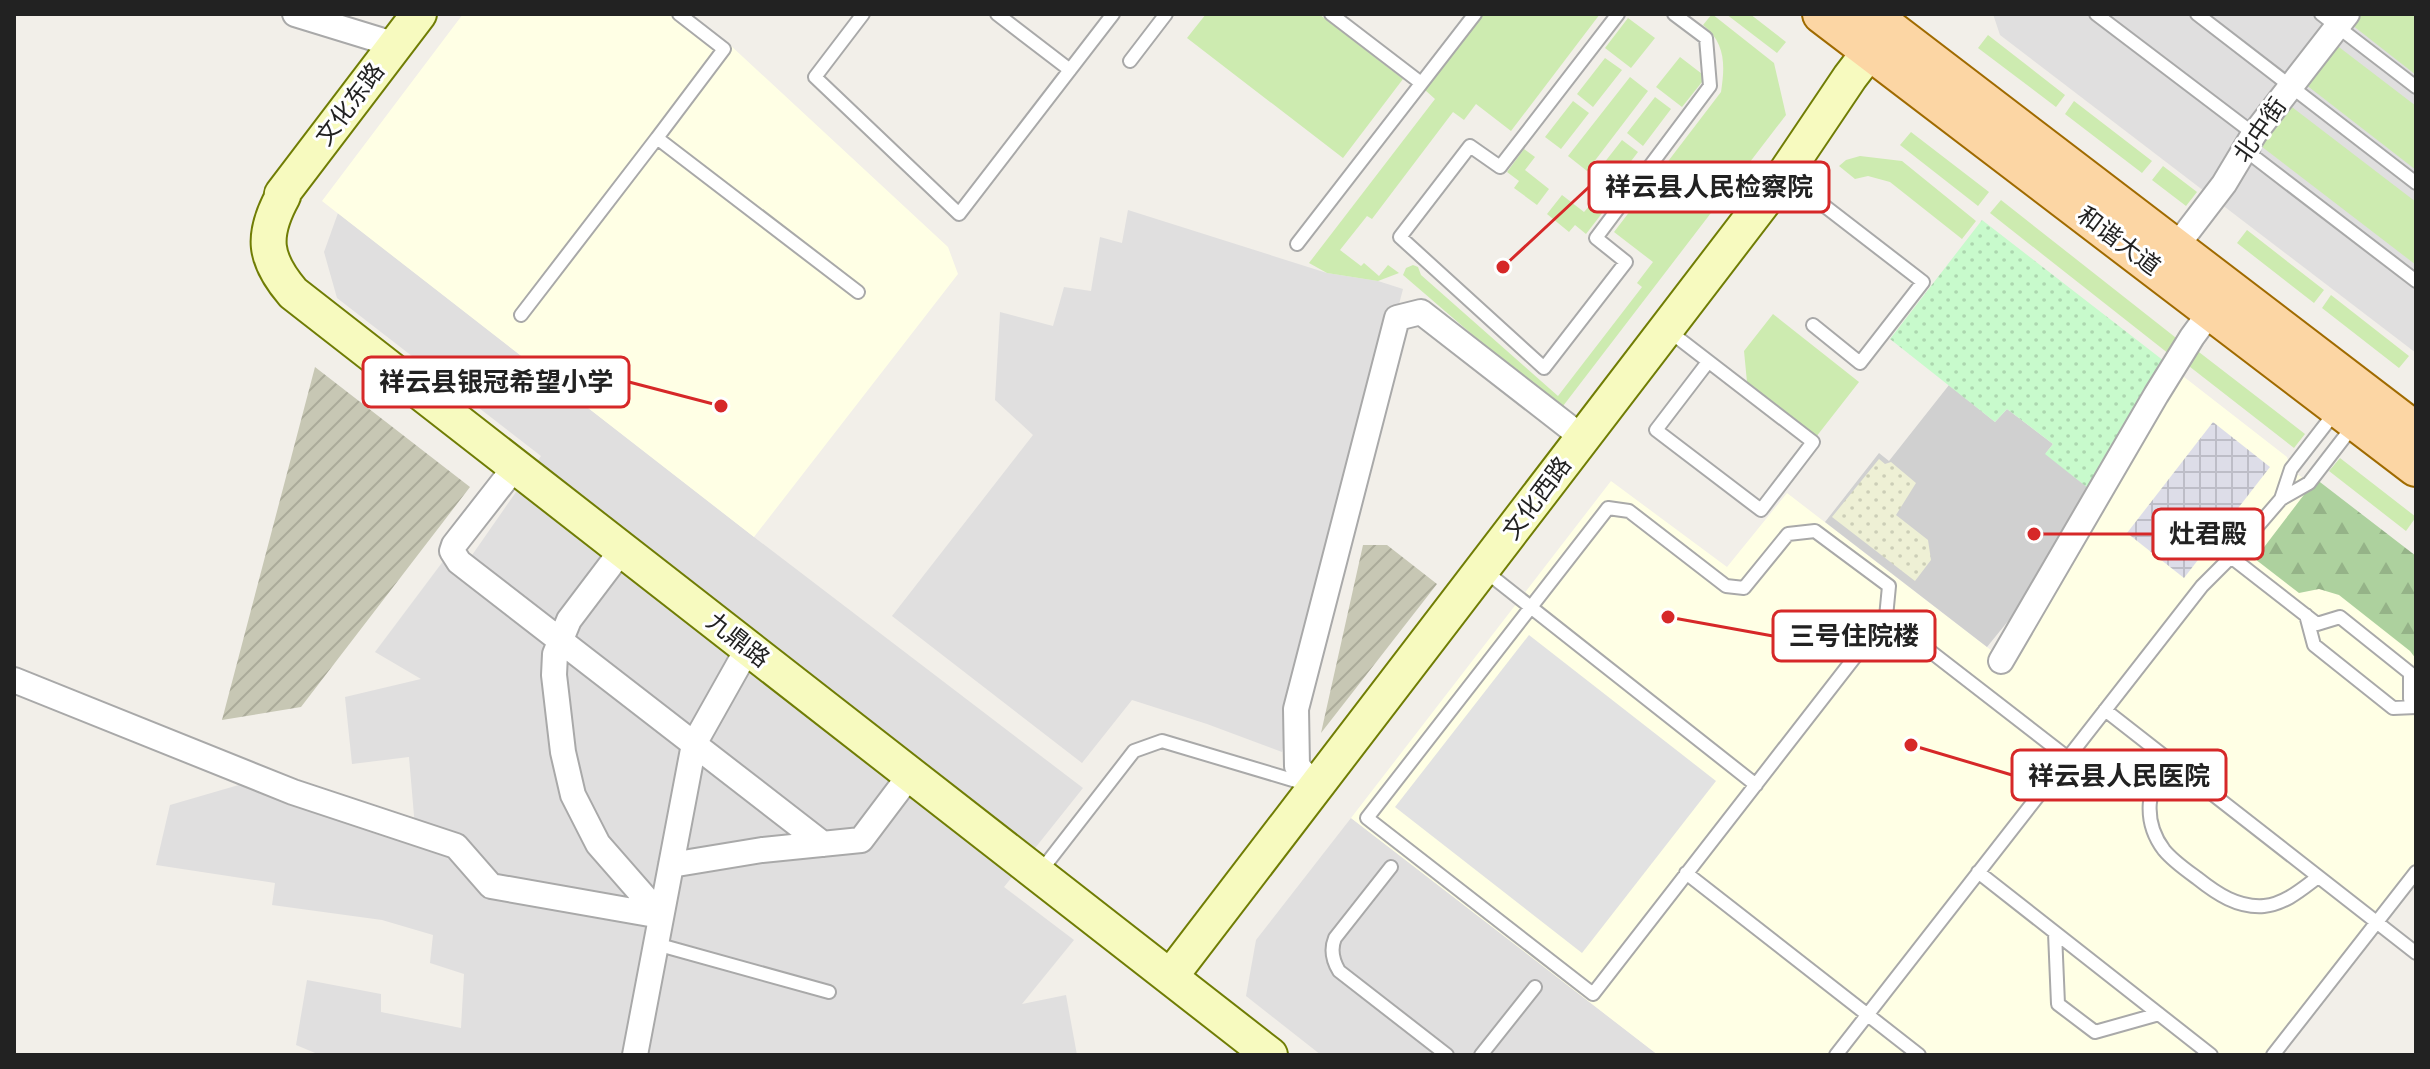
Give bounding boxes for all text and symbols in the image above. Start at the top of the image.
street label: 文化东路 [308,56,391,151]
street label: 北中街 [2226,91,2293,168]
callout: 祥云县人民检察院 [1589,162,1829,212]
text: 祥云县人民检察院 [1605,170,1813,203]
street label: 和谐大道 [2072,199,2167,282]
callout: 祥云县银冠希望小学 [363,357,629,407]
text: 祥云县银冠希望小学 [379,365,613,398]
street label: 文化西路 [1495,450,1578,545]
callout: 灶君殿 [2153,509,2263,559]
text: 灶君殿 [2169,517,2247,550]
street label: 九鼎路 [700,605,776,674]
callout: 三号住院楼 [1773,611,1935,661]
text: 三号住院楼 [1789,619,1919,652]
callout: 祥云县人民医院 [2012,750,2226,800]
text: 祥云县人民医院 [2028,759,2210,792]

